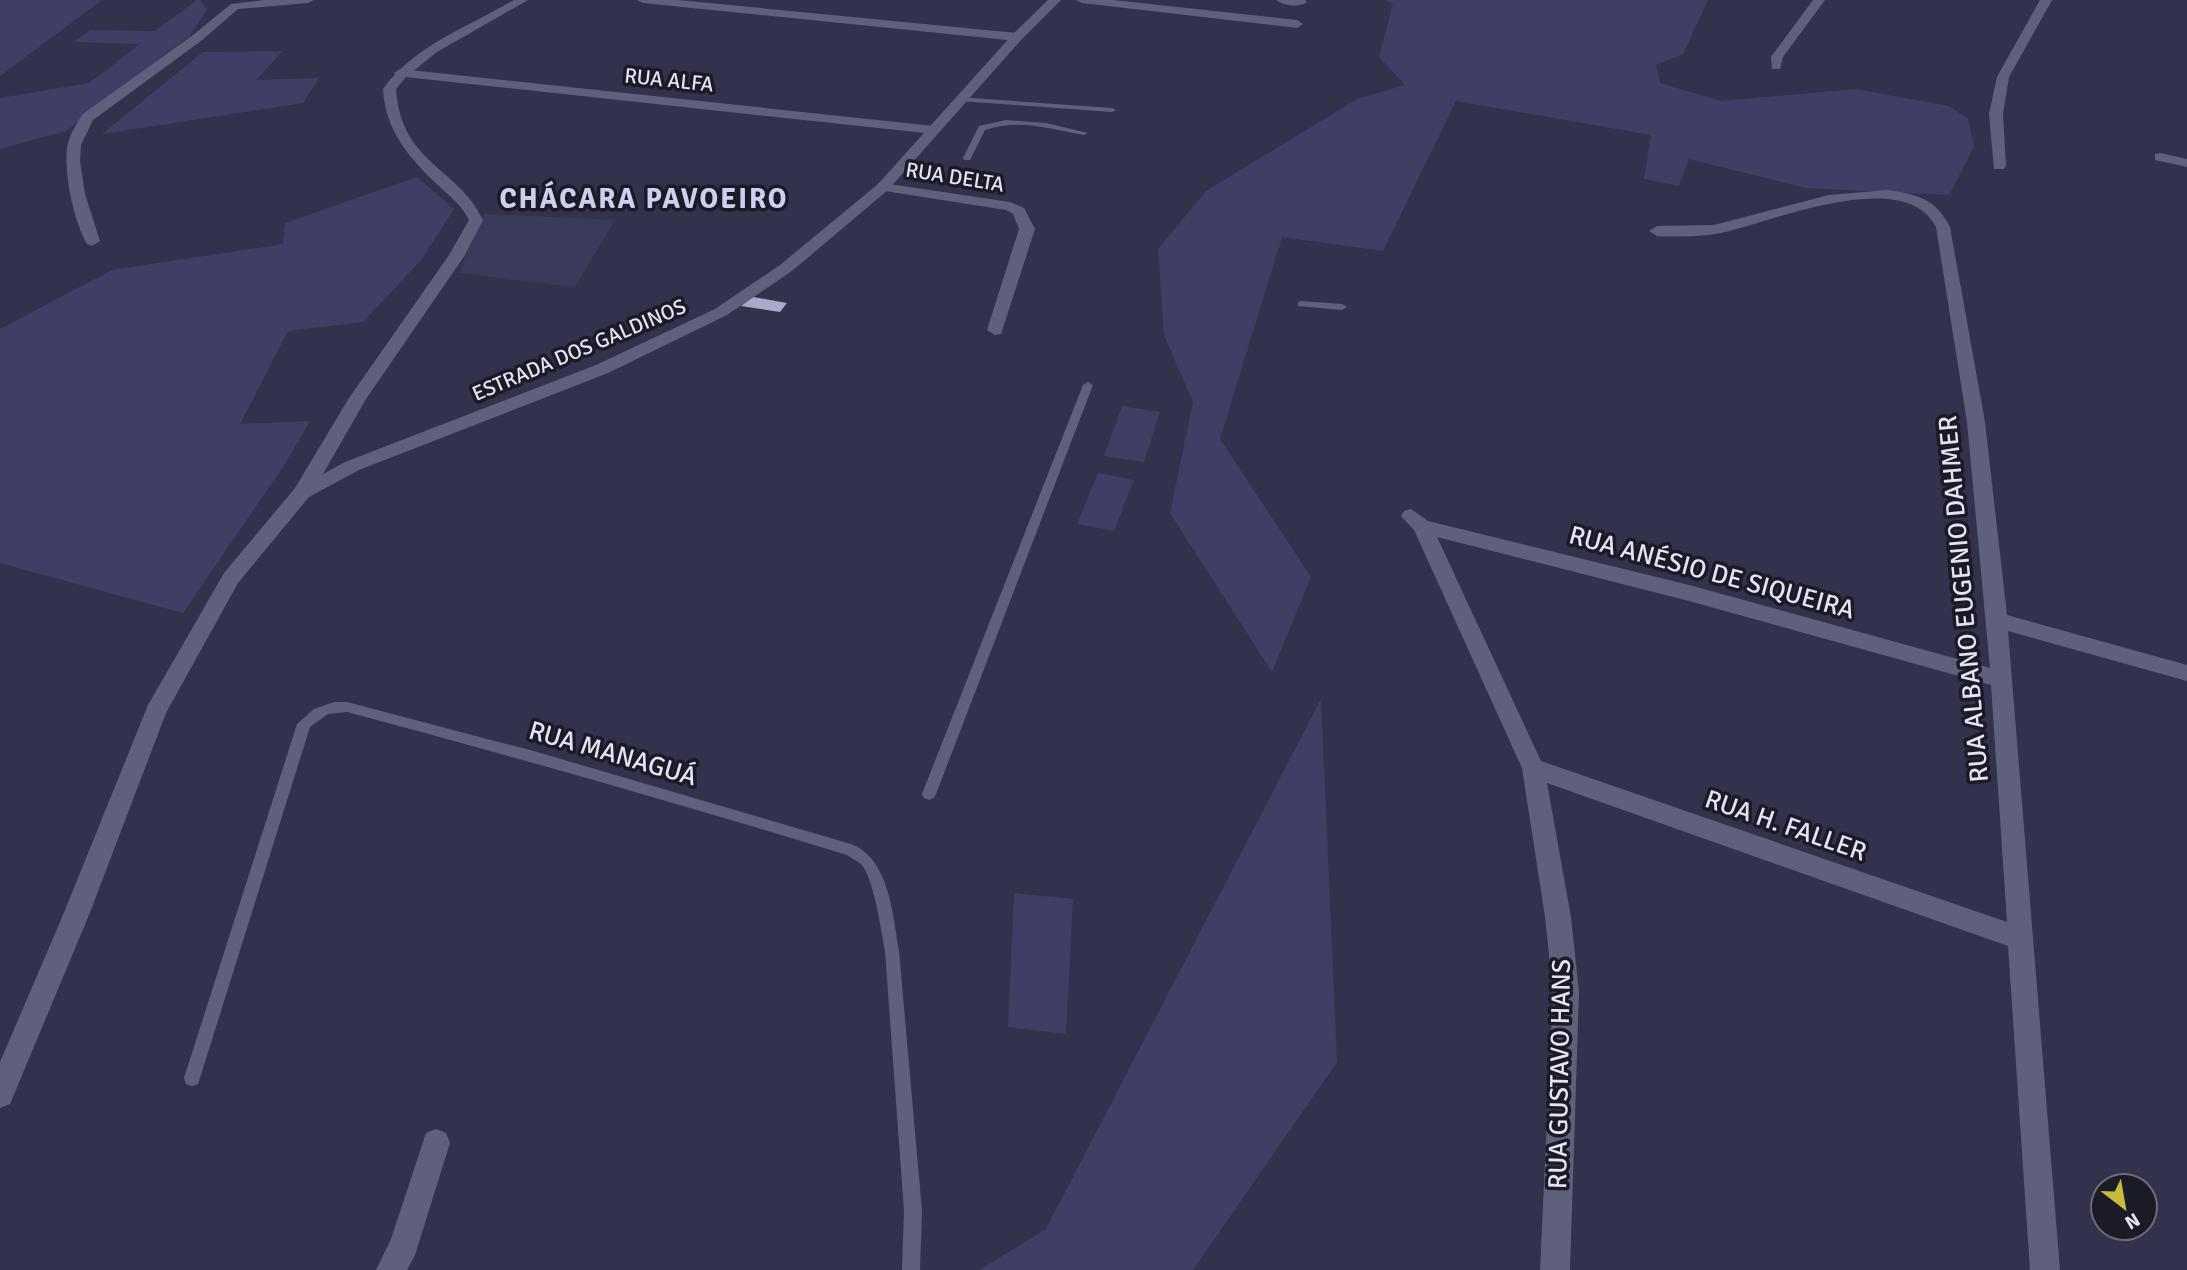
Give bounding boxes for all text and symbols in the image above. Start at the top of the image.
street label: RUA ALFA [623,62,715,98]
street label: RUA DELTA [904,156,1006,198]
district label: CHÁCARA PAVOEIRO [500,180,789,216]
street label: ESTRADA DOS GALDINOS [468,293,690,407]
street label: RUA ALBANO EUGENIO DAHMER [1932,414,1996,784]
street label: RUA ANÉSIO DE SIQUEIRA [1565,519,1858,627]
street label: RUA MANAGUÁ [525,715,701,793]
street label: RUA H. FALLER [1701,783,1871,869]
street label: RUA GUSTAVO HANS [1542,959,1578,1189]
north arrow [2089,1172,2159,1242]
text: N [2120,1207,2144,1234]

